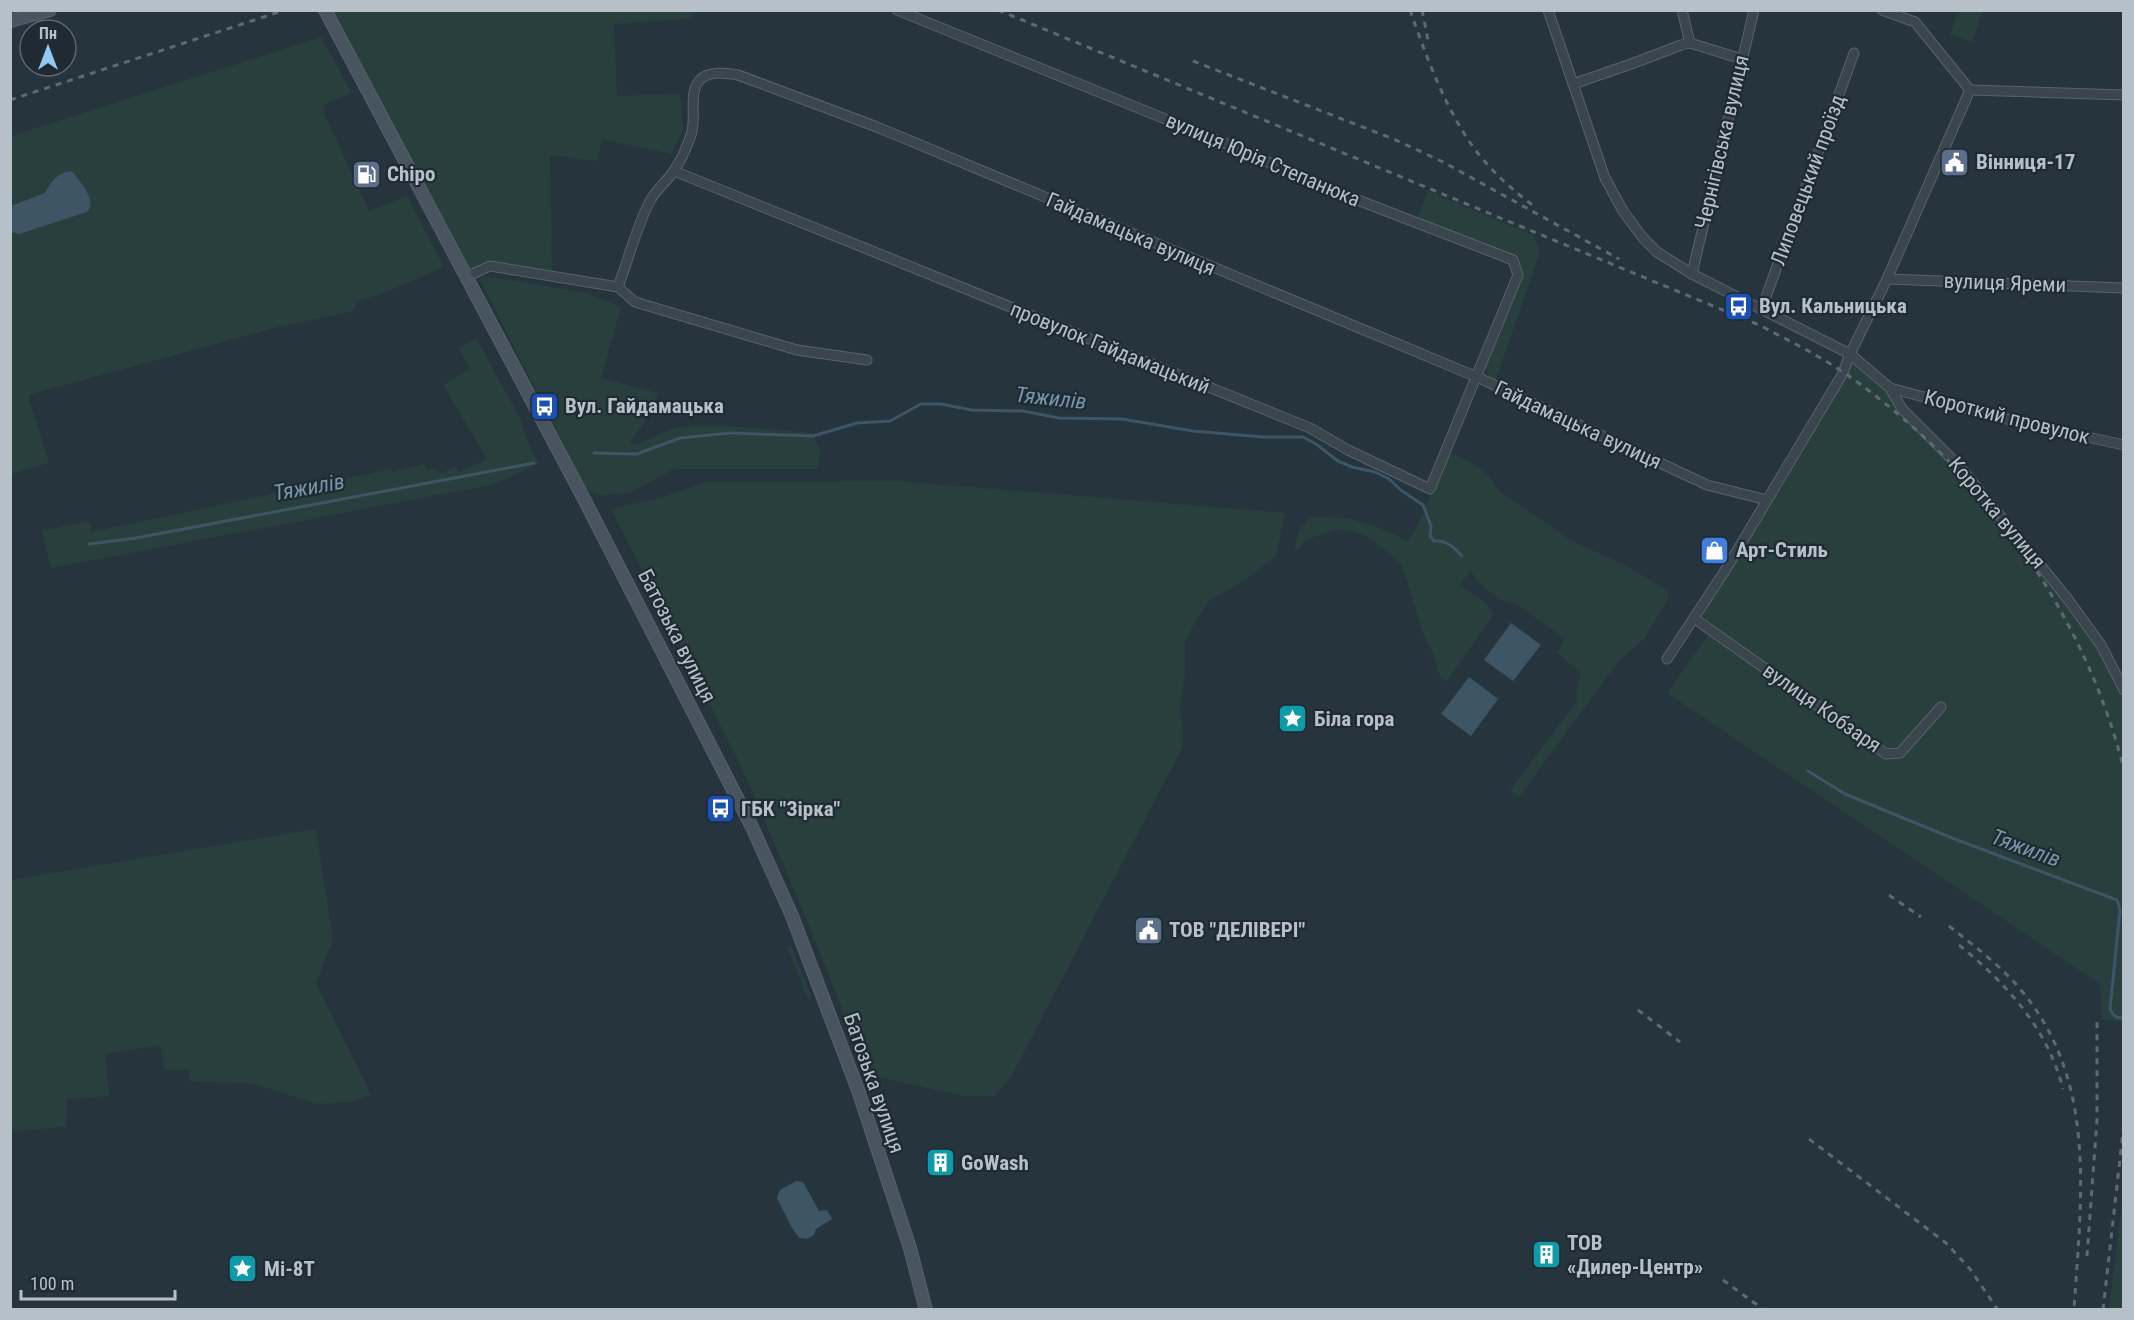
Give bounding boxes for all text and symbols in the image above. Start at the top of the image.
north arrow [18,18,78,78]
text: Пн [39,24,57,43]
street label: Чернігівська вулиця [1690,53,1754,231]
street label: Липовецький проїзд [1766,91,1850,269]
street label: вулиця Юрія Степанюка [1162,108,1364,212]
public building icon: Вінниця-17 [1939,146,1971,178]
place label: Вінниця-17 [1976,150,2075,174]
fuel station icon: Chipo [350,158,382,190]
place label: Chipo [387,162,435,186]
street label: Гайдамацька вулиця [1043,188,1219,280]
street label: вулиця Яреми [1943,269,2067,297]
bus stop icon: Вул. Кальницька [1722,290,1754,322]
place label: Вул. Кальницька [1759,294,1907,318]
street label: провулок Гайдамацький [1007,297,1213,399]
street label: Гайдамацька вулиця [1491,376,1665,474]
water label: Тяжилів [1014,382,1088,414]
street label: Короткий провулок [1922,385,2092,449]
bus stop icon: Вул. Гайдамацька [528,390,560,422]
place label: Вул. Гайдамацька [565,394,724,418]
street label: Коротка вулиця [1943,452,2051,574]
water label: Тяжилів [272,468,346,506]
shop icon: Арт-Стиль [1699,534,1731,566]
place label: Арт-Стиль [1736,538,1828,562]
street label: Батозька вулиця [633,565,721,707]
street label: вулиця Кобзаря [1758,658,1886,758]
place icon: Біла гора [1277,703,1309,735]
place label: Біла гора [1314,707,1394,731]
bus stop icon: ГБК "Зірка" [704,793,736,825]
place label: ГБК "Зірка" [741,797,840,821]
water label: Тяжилів [1988,824,2064,872]
public building icon: ТОВ "ДЕЛІВЕРІ" [1132,914,1164,946]
place label: ТОВ "ДЕЛІВЕРІ" [1169,918,1305,942]
street label: Батозька вулиця [839,1010,909,1156]
building icon: GoWash [924,1147,956,1179]
place label: GoWash [961,1151,1029,1175]
place label: ТОВ «Дилер-Центр» [1567,1231,1703,1279]
building icon: ТОВ «Дилер-Центр» [1530,1239,1562,1271]
place icon: Мі-8Т [227,1253,259,1285]
place label: Мі-8Т [264,1257,315,1281]
scale bar [21,1263,176,1301]
text: 100 m [30,1273,74,1294]

